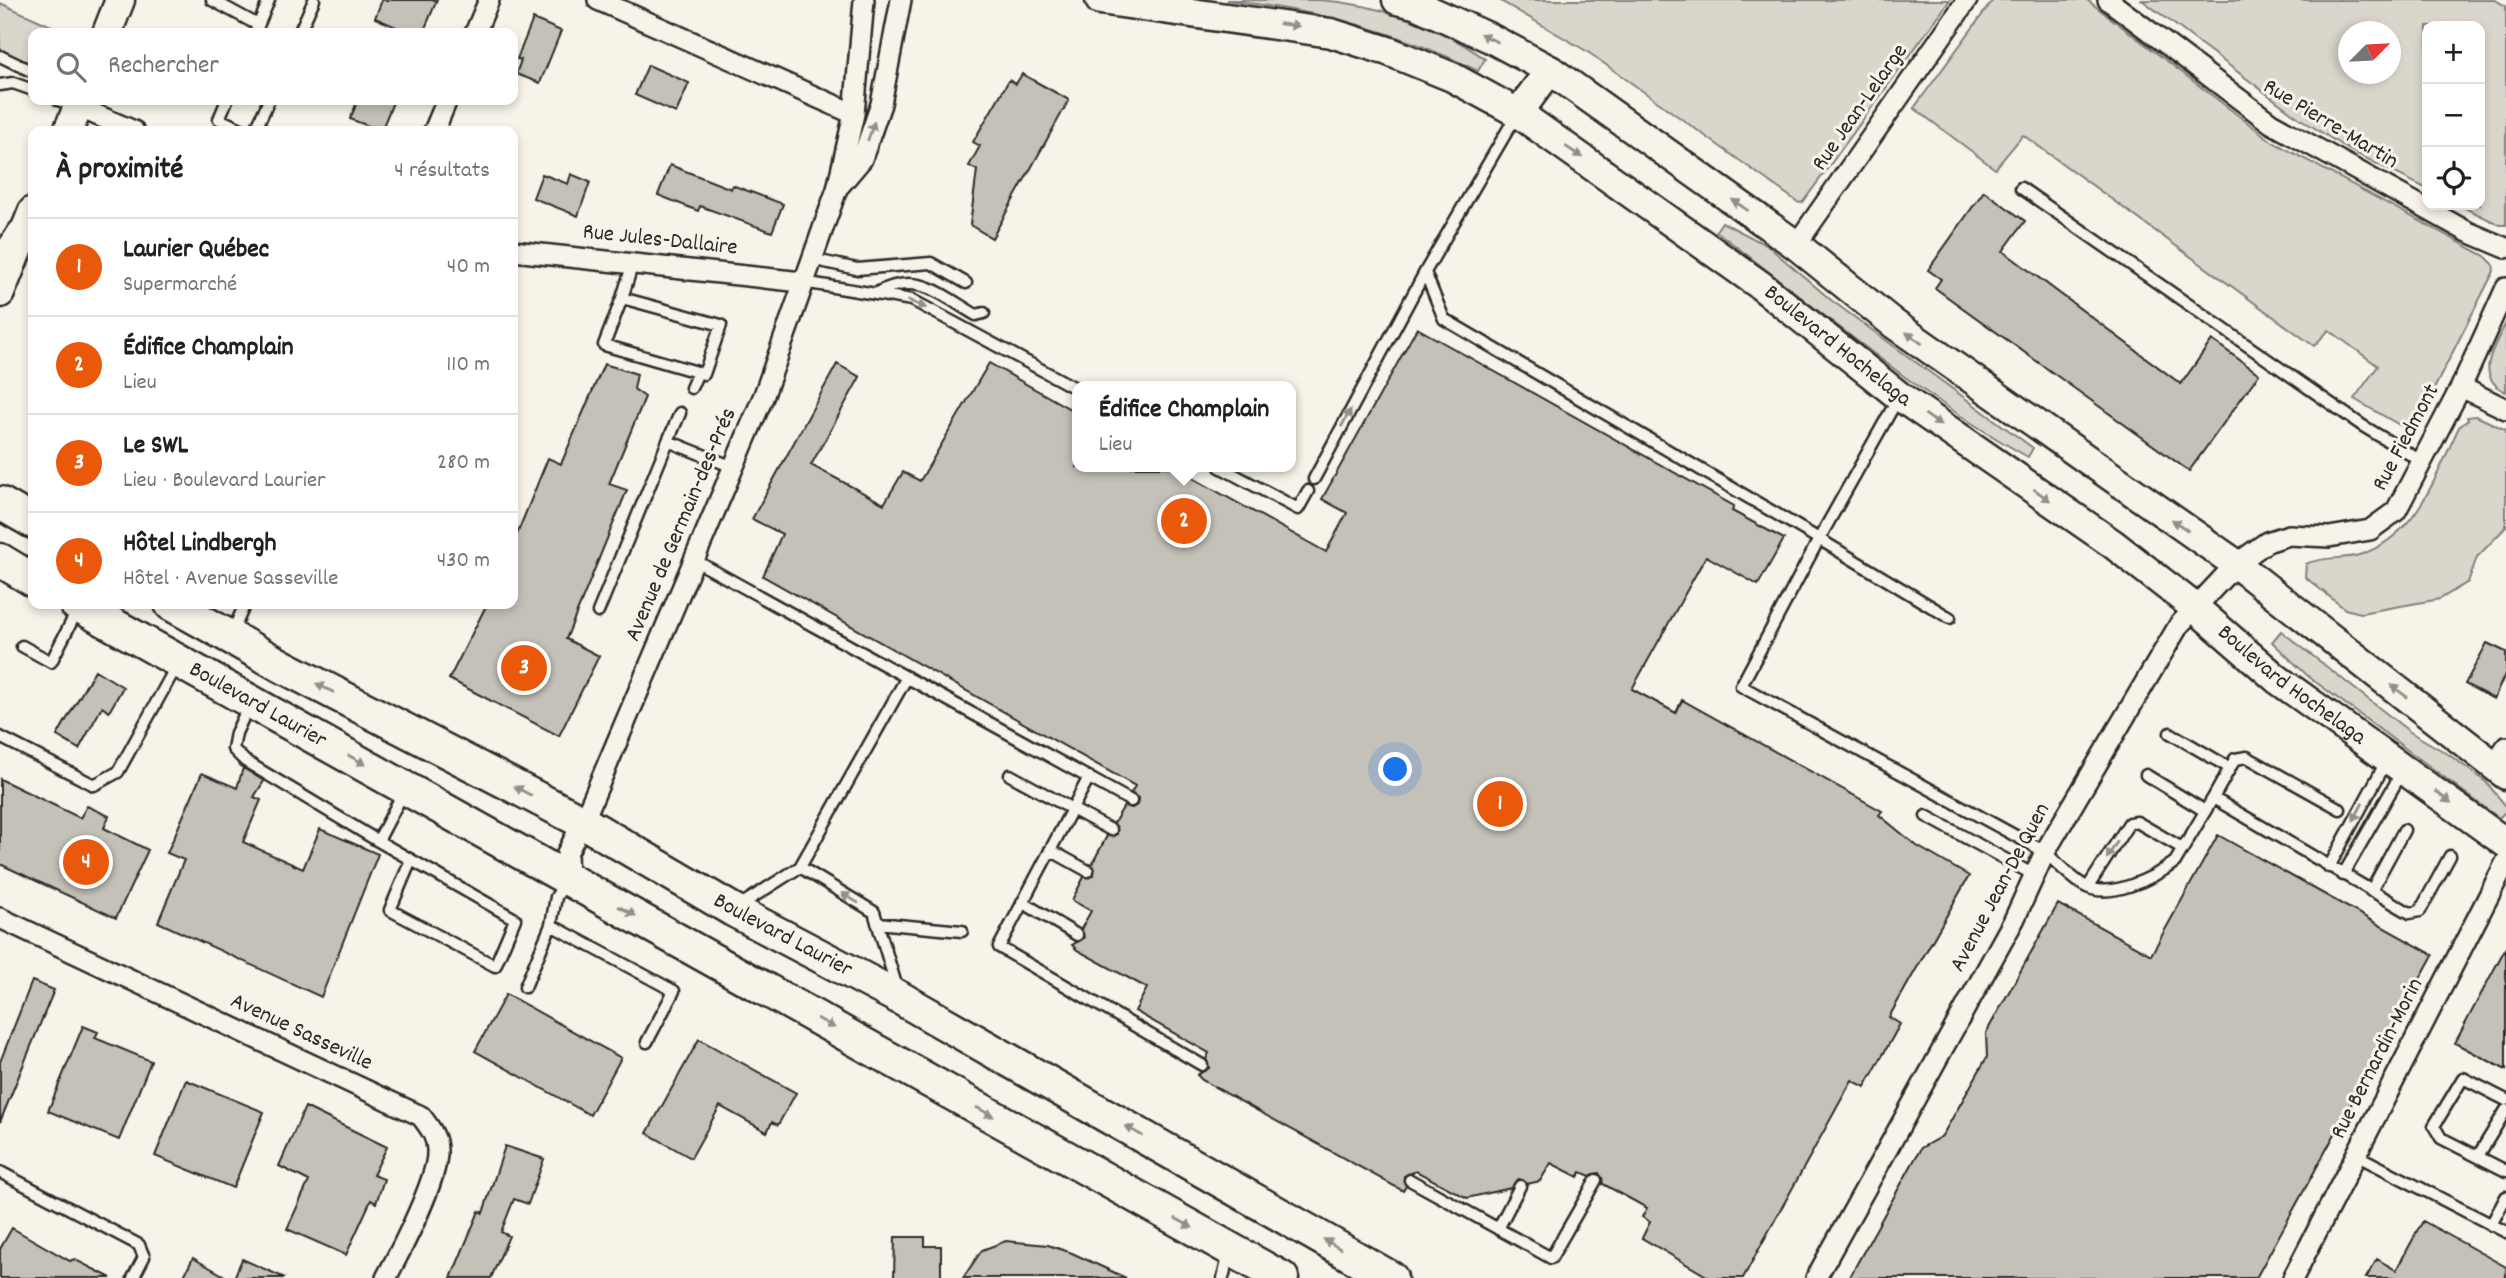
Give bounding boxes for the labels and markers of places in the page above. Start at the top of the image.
pin: 2 [1161,495,1207,547]
pin: 3 [501,642,547,694]
pin: 1 [1477,778,1523,830]
pin: 4 [63,836,109,888]

